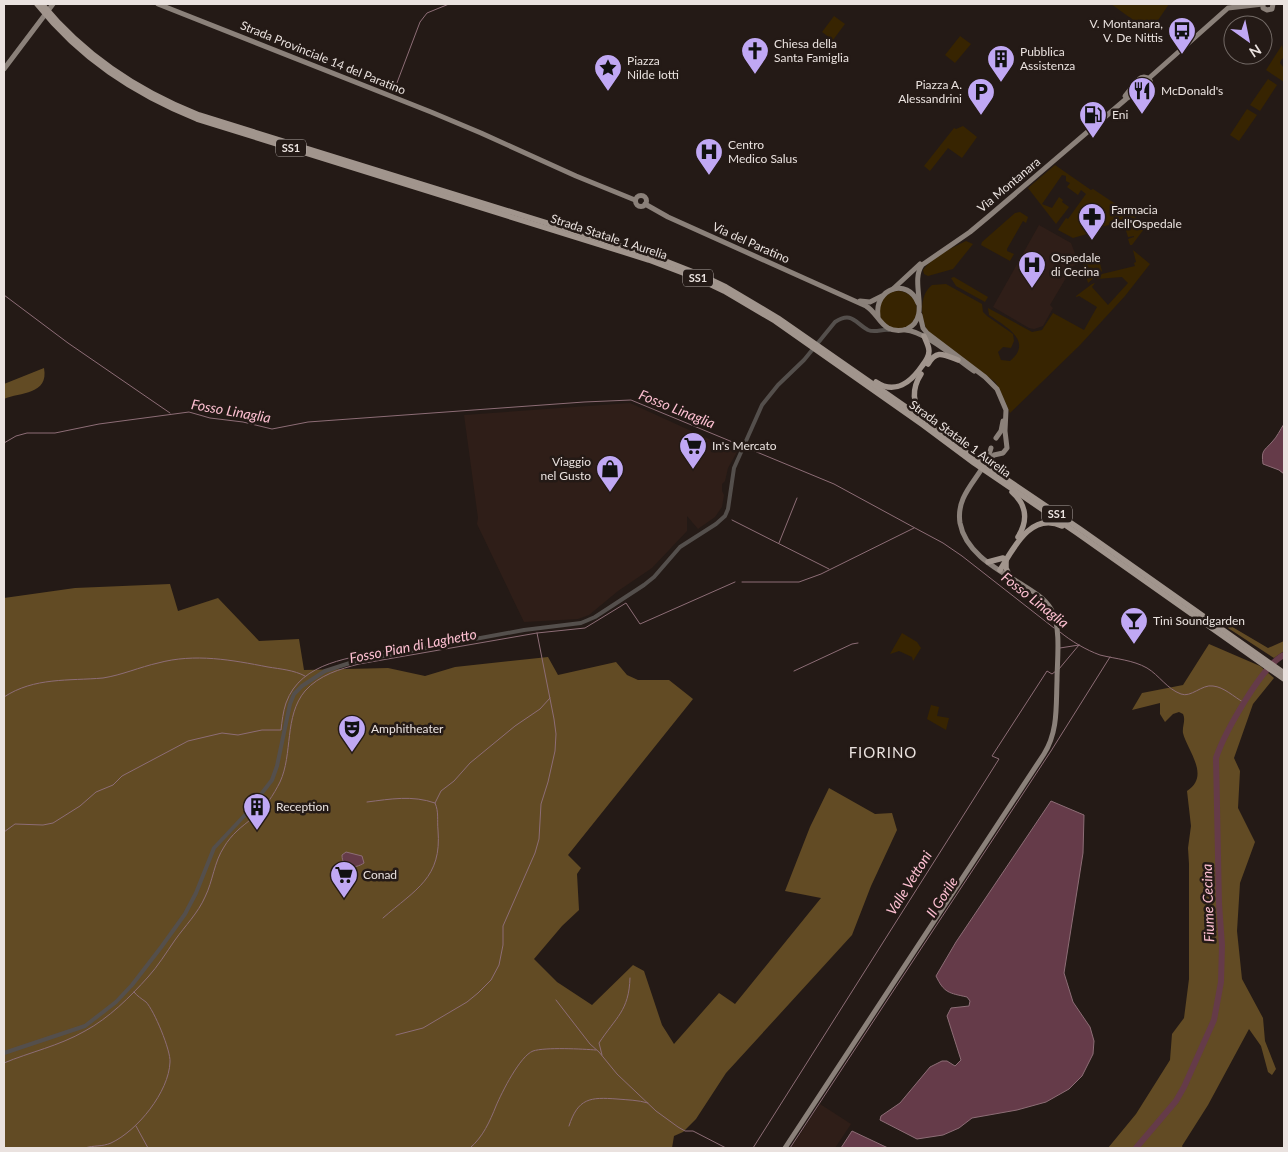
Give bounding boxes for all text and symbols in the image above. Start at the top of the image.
north arrow [1223,15,1273,65]
place label: V. Montanara, V. De Nittis [1090,16,1163,45]
bus stop icon: V. Montanara, V. De Nittis [1167,16,1197,55]
street label: Strada Provinciale 14 del Paratino [238,17,408,98]
church icon: Chiesa della Santa Famiglia [740,36,770,75]
place label: Chiesa della Santa Famiglia [774,36,849,65]
text: N [1246,41,1265,61]
building icon: Pubblica Assistenza [986,44,1016,83]
place label: Pubblica Assistenza [1020,44,1075,73]
place icon: Piazza Nilde Iotti [593,53,623,92]
place label: Piazza Nilde Iotti [627,53,679,82]
restaurant icon: McDonald's [1127,76,1157,115]
place label: Piazza A. Alessandrini [898,77,962,106]
parking icon: Piazza A. Alessandrini [966,77,996,116]
place label: McDonald's [1161,83,1223,98]
fuel station icon: Eni [1078,100,1108,139]
place label: Eni [1112,107,1128,122]
hospital icon: Centro Medico Salus [694,137,724,176]
place label: Centro Medico Salus [728,137,798,166]
road number: SS1 [276,140,306,156]
street label: Via Montanara [974,154,1043,215]
pharmacy icon: Farmacia dell'Ospedale [1077,202,1107,241]
place label: Farmacia dell'Ospedale [1111,202,1182,231]
street label: Strada Statale 1 Aurelia [549,211,669,263]
street label: Via del Paratino [710,219,792,266]
hospital icon: Ospedale di Cecina [1017,250,1047,289]
place label: Ospedale di Cecina [1051,250,1101,279]
road number: SS1 [683,270,713,286]
water label: Fosso Linaglia [637,386,718,431]
water label: Fosso Linaglia [190,395,272,426]
street label: Strada Statale 1 Aurelia [907,397,1014,481]
supermarket icon: In's Mercato [678,431,708,470]
place label: In's Mercato [712,438,777,453]
place label: Viaggio nel Gusto [540,454,591,483]
shop icon: Viaggio nel Gusto [595,454,625,493]
road number: SS1 [1042,506,1072,522]
water label: Fosso Linaglia [998,568,1072,631]
bar icon: Tinì Soundgarden [1119,606,1149,645]
place label: Tinì Soundgarden [1153,613,1245,628]
water label: Fosso Pian di Laghetto [348,625,478,666]
theatre icon: Amphitheater [337,714,367,753]
place label: Amphitheater [371,721,444,736]
district label: FIORINO [849,743,917,761]
building icon: Reception [242,792,272,831]
place label: Reception [276,799,329,814]
water label: Valle Vettoni [882,847,935,918]
supermarket icon: Conad [329,860,359,899]
water label: Fiume Cecina [1198,864,1217,942]
place label: Conad [363,867,397,882]
water label: Il Gorile [922,873,961,920]

